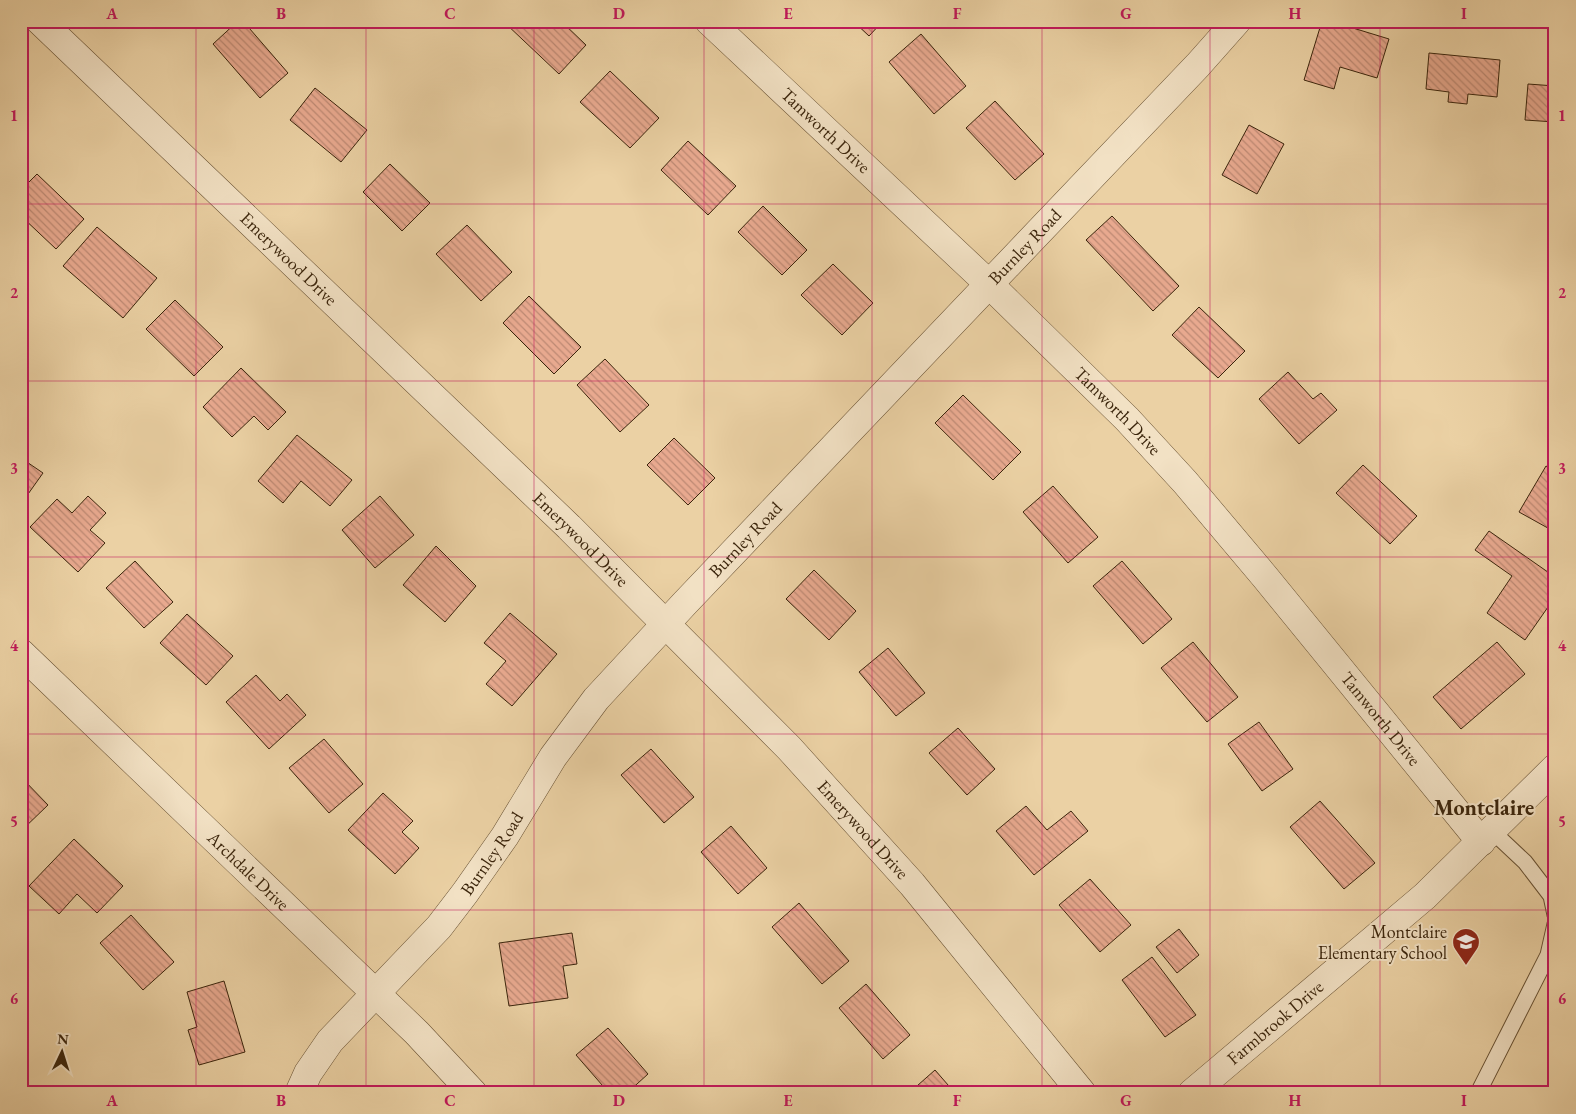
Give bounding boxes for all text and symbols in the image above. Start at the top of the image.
text: A [105,3,118,24]
text: B [276,3,286,24]
text: C [444,3,456,24]
text: D [613,3,625,24]
text: E [783,3,793,24]
text: F [953,3,962,24]
text: G [1120,3,1132,24]
text: H [1289,3,1302,24]
text: I [1461,3,1467,24]
street label: Tamworth Drive [776,83,876,178]
text: 1 [10,105,18,126]
text: 1 [1558,105,1566,126]
street label: Burnley Road [983,203,1067,289]
street label: Emerywood Drive [235,207,342,310]
text: 2 [10,282,19,303]
text: 2 [1558,282,1567,303]
street label: Tamworth Drive [1070,362,1166,460]
text: 3 [10,458,18,479]
text: 3 [1558,458,1566,479]
street label: Emerywood Drive [528,486,634,591]
street label: Burnley Road [704,496,787,582]
text: 4 [10,635,19,656]
text: 4 [1558,635,1567,656]
street label: Tamworth Drive [1336,667,1426,770]
street label: Emerywood Drive [812,775,914,884]
district label: Montclaire [1434,793,1534,822]
street label: Burnley Road [455,807,528,900]
text: 5 [10,811,18,832]
text: 5 [1558,811,1566,832]
street label: Archdale Drive [202,825,294,915]
place label: Montclaire Elementary School [1318,920,1447,964]
school or university icon: Montclaire Elementary School [1451,927,1481,966]
street label: Farmbrook Drive [1222,975,1328,1070]
text: 6 [10,988,19,1009]
text: 6 [1558,988,1567,1009]
north arrow [38,1026,88,1076]
text: N [57,1030,70,1048]
text: A [105,1090,118,1111]
text: B [276,1090,286,1111]
text: C [444,1090,456,1111]
text: D [613,1090,625,1111]
text: E [783,1090,793,1111]
text: F [953,1090,962,1111]
text: G [1120,1090,1132,1111]
text: H [1289,1090,1302,1111]
text: I [1461,1090,1467,1111]

